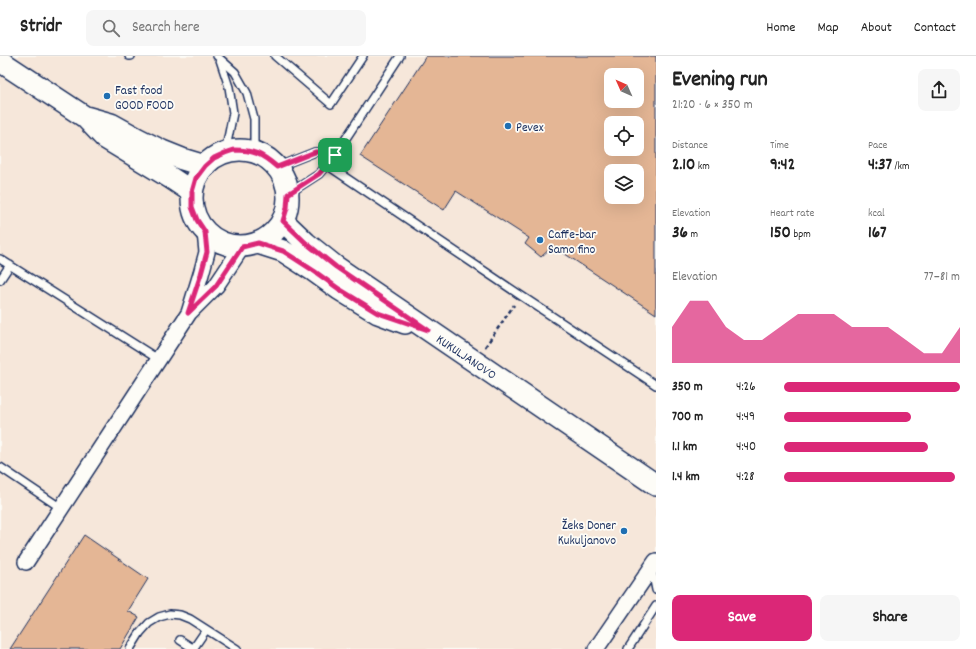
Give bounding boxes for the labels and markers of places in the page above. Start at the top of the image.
place label: Fast food GOOD FOOD [115,82,174,116]
marker: Fast food GOOD FOOD [102,91,112,101]
place label: Pevex [516,119,544,138]
marker: Pevex [503,121,513,131]
pin [318,138,352,172]
place label: Caffe-bar Samo fino [548,226,596,260]
marker: Caffe-bar Samo fino [535,235,545,245]
place label: Žeks Doner Kukuljanovo [558,517,616,551]
marker: Žeks Doner Kukuljanovo [619,526,629,536]

